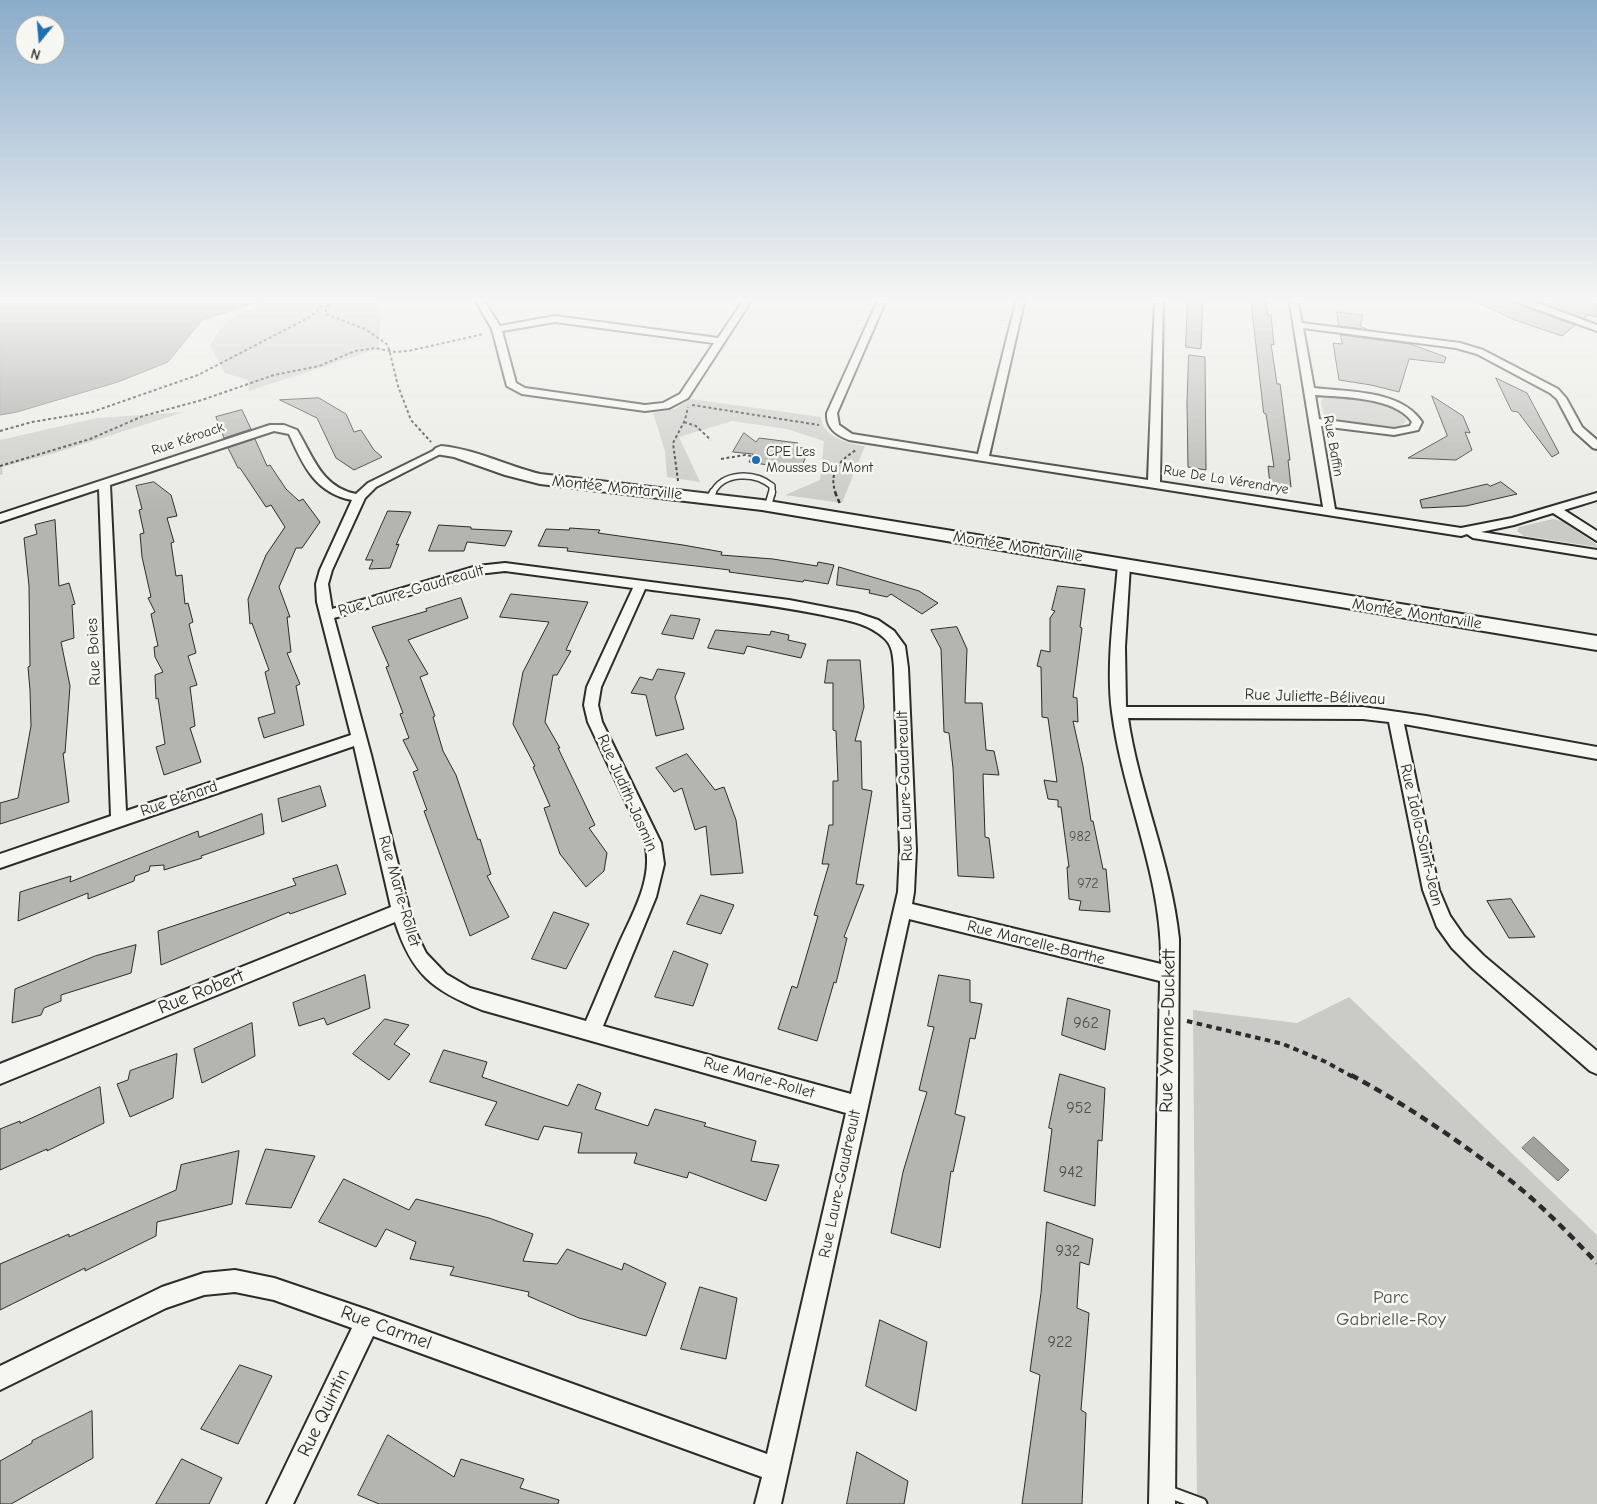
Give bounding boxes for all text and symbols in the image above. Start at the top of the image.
north arrow [15,15,65,65]
text: N [29,44,43,63]
street label: Rue Baffin [1319,414,1347,478]
street label: Rue Kéroack [150,419,226,459]
place label: CPE Les Mousses Du Mont [766,444,873,477]
marker: CPE Les Mousses Du Mont [750,454,762,466]
street label: Rue De La Vérendrye [1162,462,1290,498]
street label: Montée Montarville [551,472,683,504]
street label: Montée Montarville [952,527,1084,567]
street label: Rue Laure-Gaudreault [336,561,486,621]
street label: Montée Montarville [1351,594,1483,634]
street label: Rue Boies [83,618,105,686]
street label: Rue Juliette-Béliveau [1244,685,1386,709]
street label: Rue Laure-Gaudreault [893,710,917,862]
street label: Rue Judith-Jasmin [593,731,661,855]
street label: Rue Idola-Saint-Jean [1395,762,1447,908]
street label: Rue Bénard [138,777,220,821]
house number: 982 [1069,829,1091,845]
street label: Rue Marie-Rollet [374,833,424,949]
house number: 972 [1077,876,1099,892]
street label: Rue Marcelle-Barthe [965,917,1107,969]
street label: Rue Yvonne-Duckett [1155,949,1181,1113]
street label: Rue Robert [155,964,247,1020]
house number: 962 [1073,1013,1099,1033]
street label: Rue Marie-Rollet [701,1053,817,1103]
house number: 952 [1066,1098,1092,1118]
street label: Rue Laure-Gaudreault [815,1108,865,1260]
house number: 942 [1059,1162,1083,1182]
house number: 932 [1056,1241,1080,1261]
park label: Parc Gabrielle-Roy [1336,1287,1446,1331]
street label: Rue Carmel [337,1301,435,1355]
house number: 922 [1047,1332,1073,1352]
street label: Rue Quintin [293,1365,355,1461]

